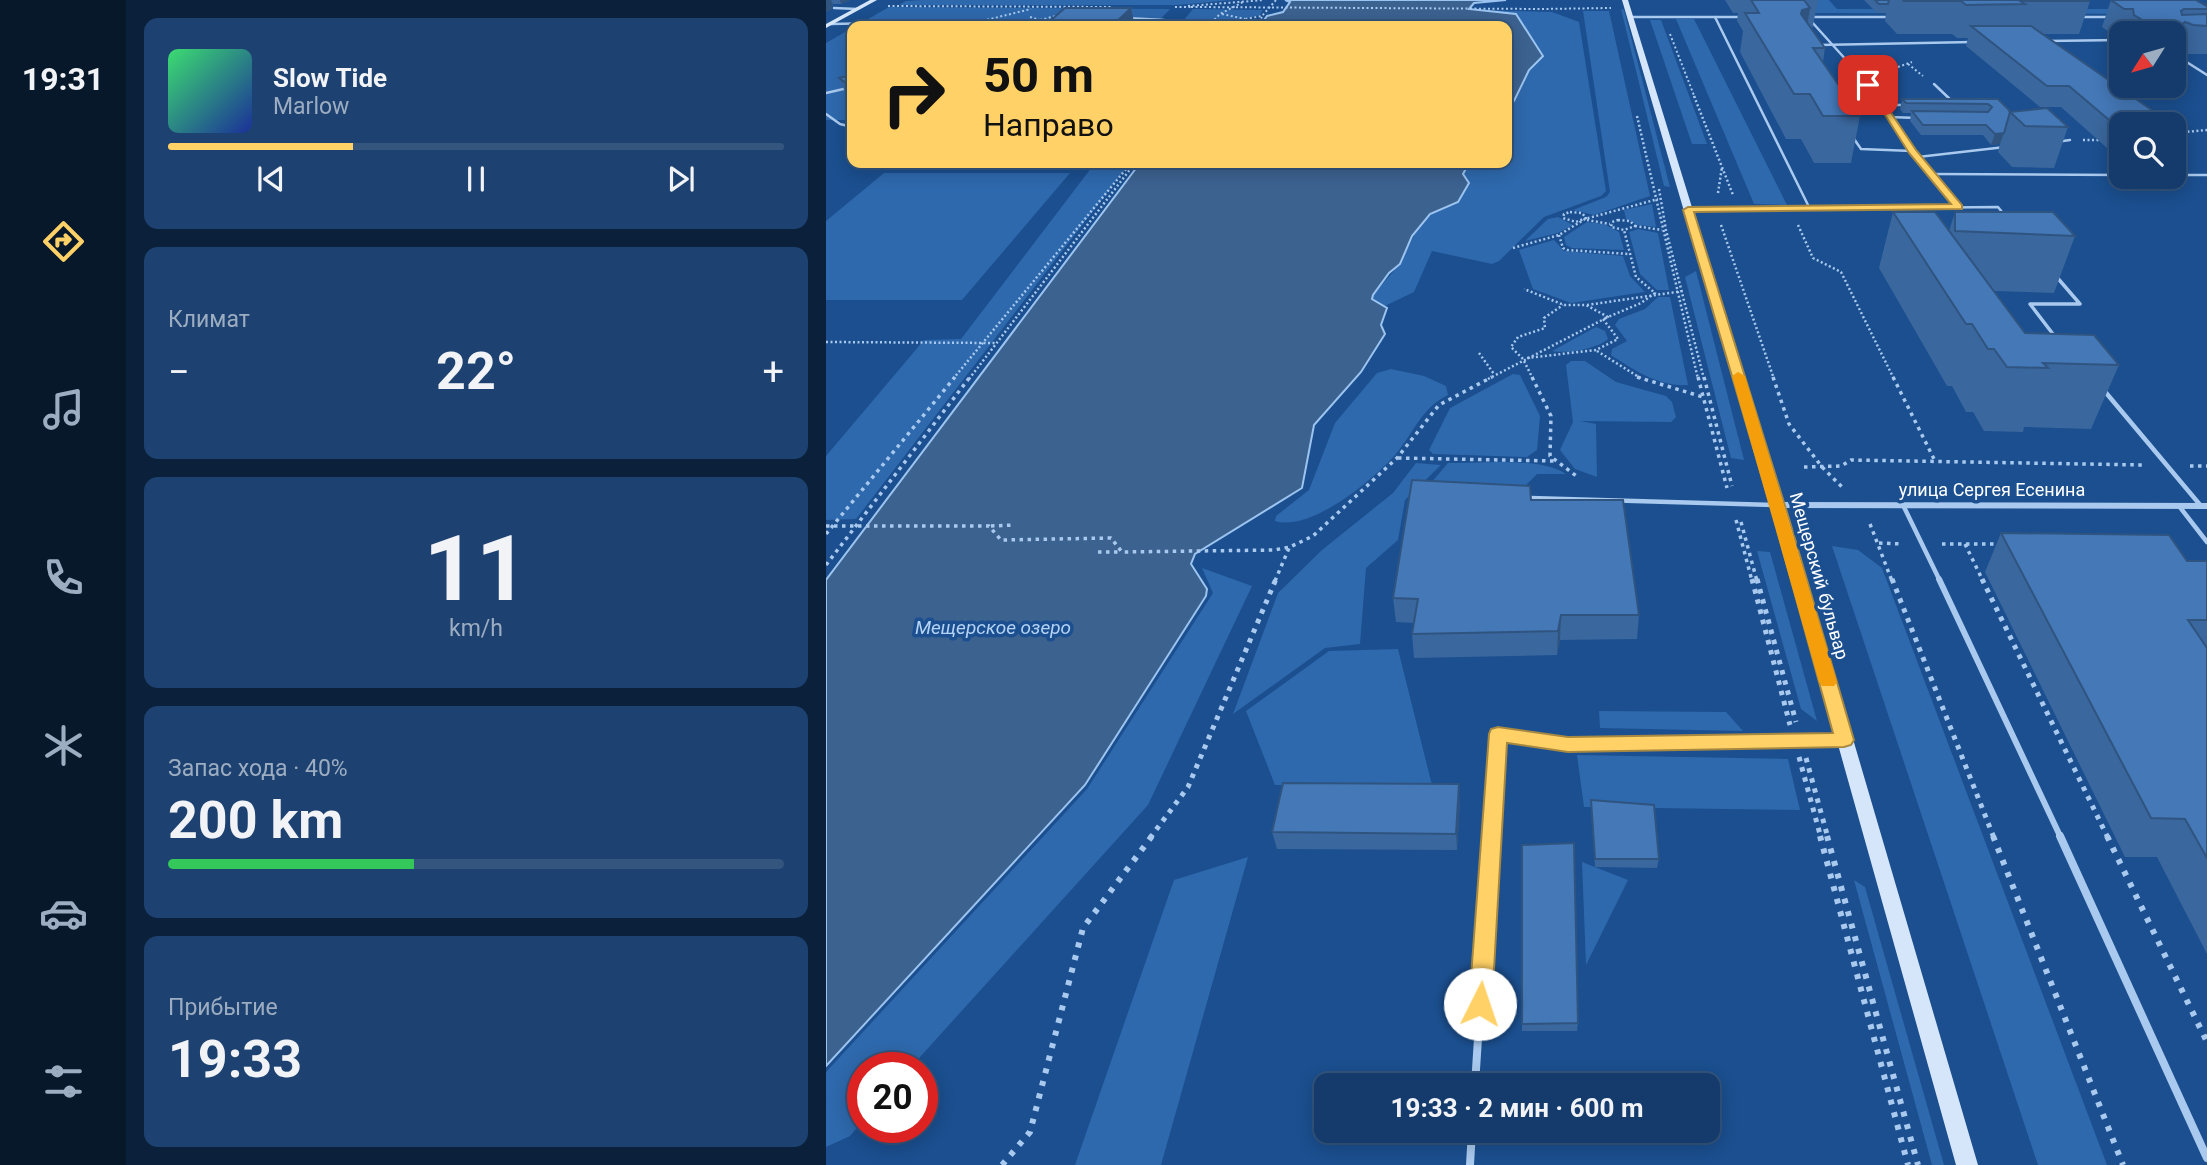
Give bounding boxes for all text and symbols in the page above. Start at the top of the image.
north arrow [2109,21,2186,98]
map controls [2109,21,2186,189]
text: 50 m [983,47,1094,104]
icon: right [868,49,959,140]
pin [1838,55,1898,115]
text: 19:31 [22,60,104,98]
text: Slow Tide [273,63,387,93]
icon: arrive [1849,66,1887,104]
text: Marlow [273,93,349,120]
text: Направо [983,106,1114,144]
button: search [2109,112,2186,189]
icon: previous [252,160,290,198]
icon: pause [457,160,495,198]
icon: next [662,160,700,198]
icon: directions [39,217,88,266]
text: Климат [168,306,250,333]
text: 22° [436,341,516,402]
text: − [168,350,190,394]
text: + [762,350,784,394]
icon: music [39,385,88,434]
street label: улица Сергея Есенина [1899,479,2085,500]
street label: Мещерский бульвар [1786,490,1853,662]
text: 11 [424,516,528,622]
icon: phone [39,553,88,602]
text: km/h [449,615,503,642]
water label: Мещерское озеро [915,616,1071,639]
icon: climate [39,721,88,770]
text: Запас хода · 40% [168,755,348,782]
text: 200 km [168,790,343,851]
icon: car [39,889,88,938]
position arrow [1443,967,1517,1041]
text: Прибытие [168,994,278,1021]
text: 19:33 [168,1029,302,1090]
speed limit sign: 20 [847,1052,938,1143]
icon: filters [39,1057,88,1106]
text: 19:33 · 2 мин · 600 m [1391,1093,1643,1123]

